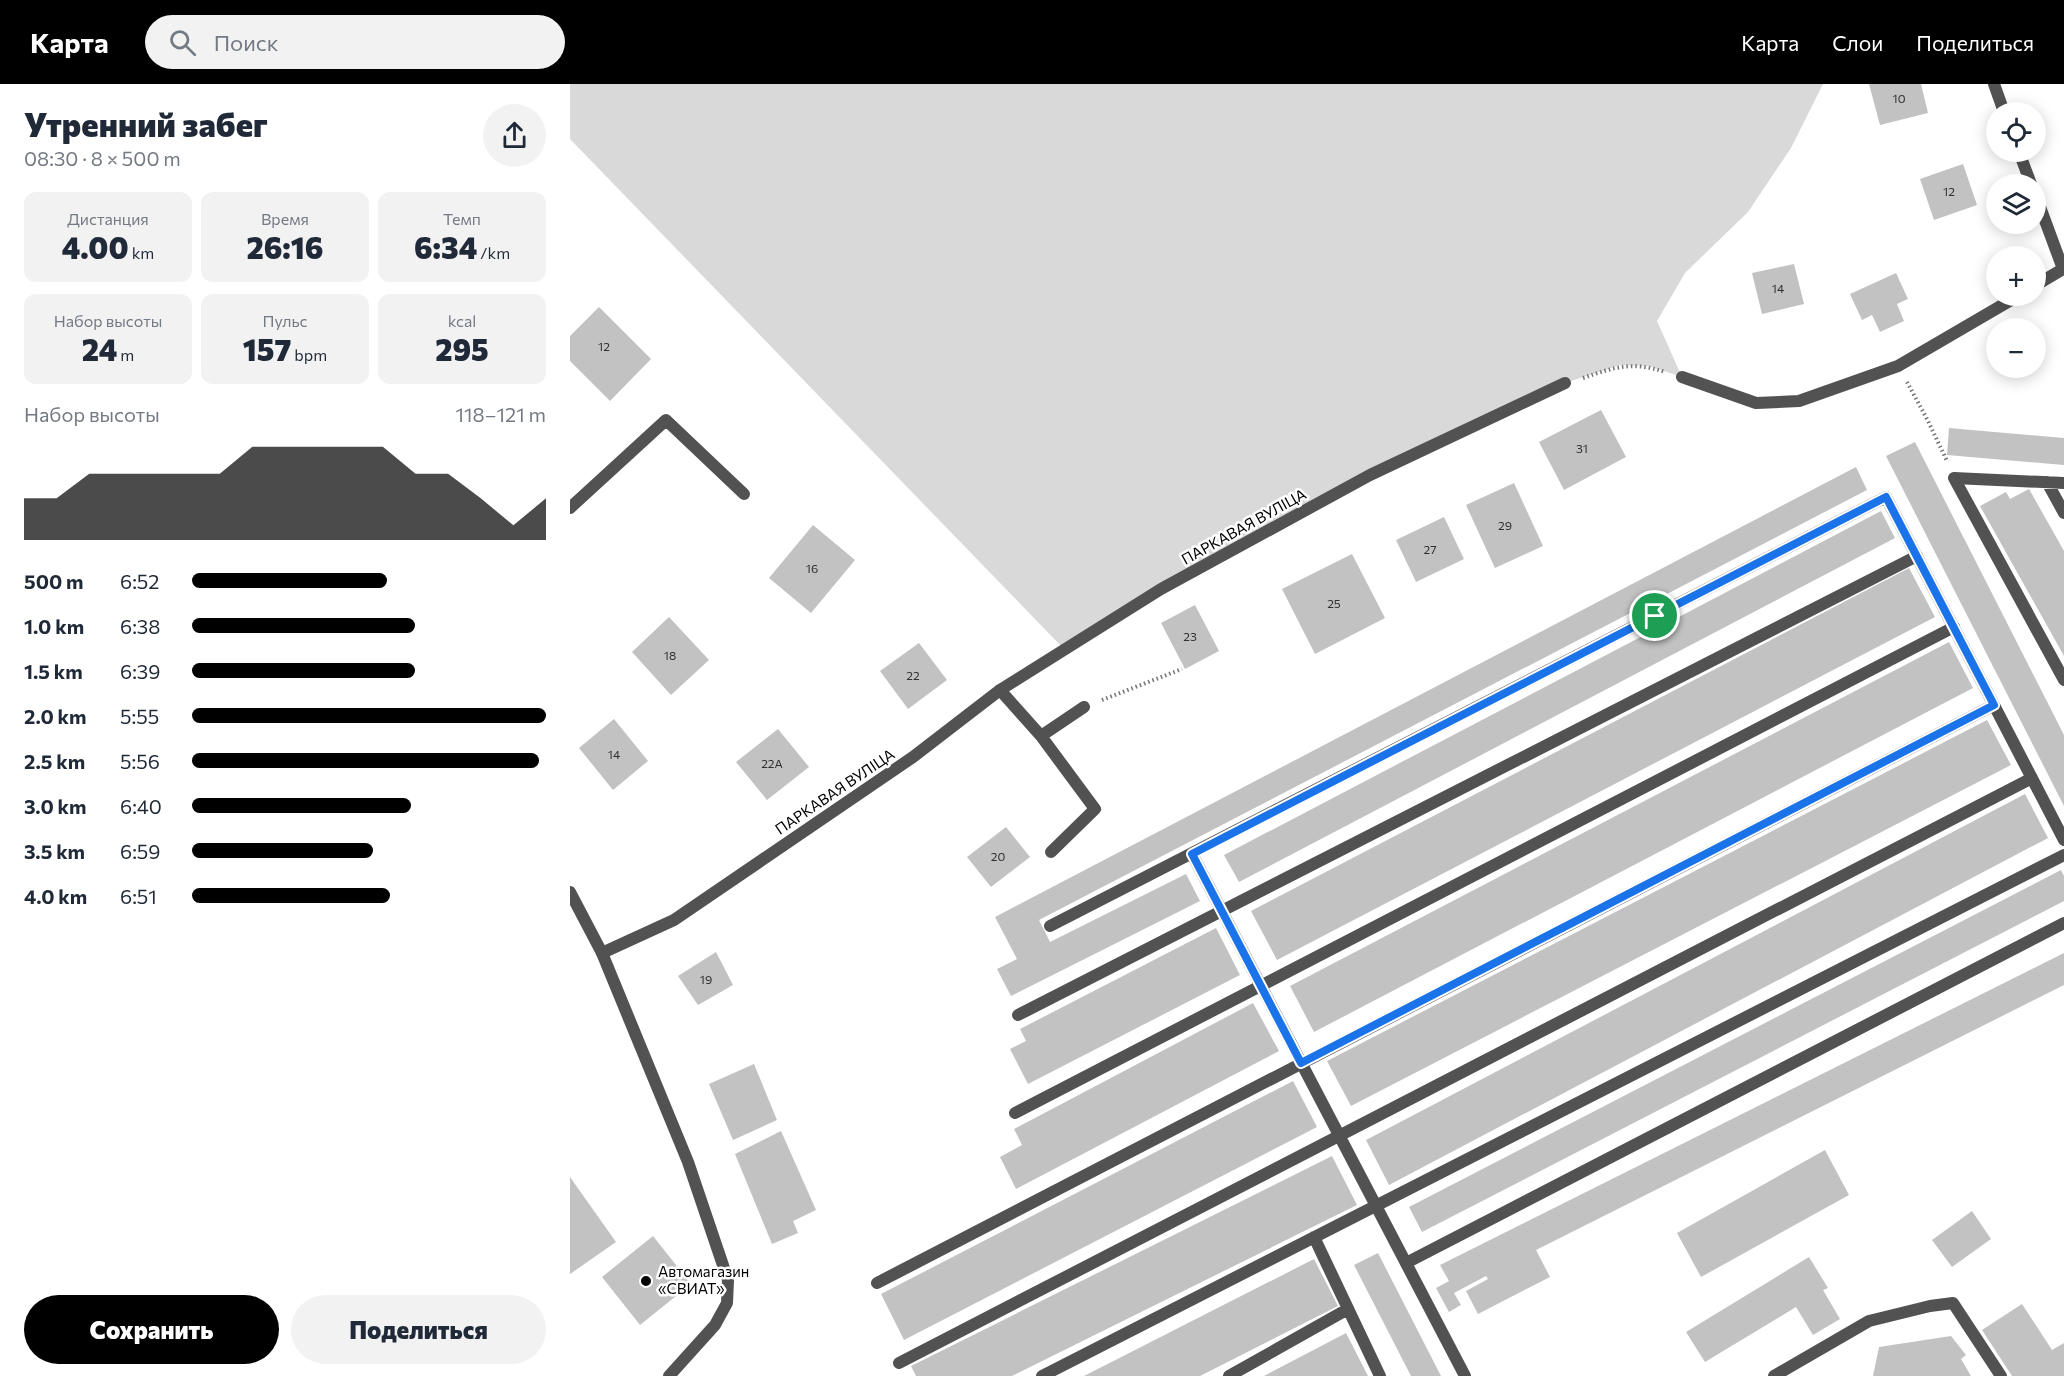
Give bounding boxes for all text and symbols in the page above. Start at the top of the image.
search box [145,15,565,69]
text: Карта [30,25,109,59]
icon: search [166,26,199,59]
text: Поиск [214,29,278,56]
text: Карта [1741,30,1799,55]
text: Слои [1832,30,1883,55]
text: Поделиться [1916,30,2034,55]
house number: 10 [1893,91,1906,105]
map controls [1986,102,2046,378]
button: locate [1986,102,2046,162]
text: Утренний забег [24,103,268,144]
button: share [483,104,546,167]
text: 08:30 · 8 × 500 m [24,146,181,170]
button: layers [1986,174,2046,234]
house number: 12 [1943,184,1955,198]
text: Дистанция [67,209,149,228]
text: Время [261,209,309,228]
text: Темп [443,209,481,228]
text: 4.00 [62,228,129,265]
text: 26:16 [247,228,323,265]
text: 6:34 [414,228,477,265]
text: km [129,243,154,262]
text: /km [477,243,510,262]
button: + [1986,246,2046,306]
house number: 14 [1772,281,1784,295]
text: Набор высоты [54,311,162,330]
text: Пульс [262,311,308,330]
text: kcal [448,311,476,330]
button: − [1986,318,2046,378]
text: 24 [82,330,117,367]
text: 157 [243,330,291,367]
text: 295 [435,330,489,367]
house number: 12 [598,339,610,353]
text: m [117,345,134,364]
text: bpm [291,345,327,364]
text: Набор высоты [24,402,160,426]
text: 118–121 m [456,402,546,426]
house number: 31 [1576,441,1588,455]
street label: ПАРКАВАЯ ВУЛІЦА [1178,484,1309,568]
house number: 29 [1498,518,1512,532]
house number: 27 [1424,542,1436,556]
house number: 16 [806,561,818,575]
text: 500 m [24,569,84,593]
text: 6:52 [120,569,159,593]
pin [1629,590,1680,641]
house number: 25 [1327,596,1341,610]
icon: arrive [1638,599,1671,632]
text: 1.0 km [24,614,84,638]
text: 6:38 [120,614,160,638]
house number: 23 [1183,629,1197,643]
house number: 18 [664,648,676,662]
text: 1.5 km [24,659,83,683]
text: 6:39 [120,659,160,683]
house number: 22 [906,668,920,682]
text: 2.0 km [24,704,86,728]
text: 5:55 [120,704,159,728]
street label: ПАРКАВАЯ ВУЛІЦА [771,745,897,838]
house number: 14 [608,747,620,761]
text: 2.5 km [24,749,85,773]
text: 5:56 [120,749,160,773]
house number: 22А [761,756,783,770]
text: 3.0 km [24,794,86,818]
text: 6:40 [120,794,162,818]
text: 3.5 km [24,839,85,863]
text: 6:59 [120,839,161,863]
house number: 20 [991,849,1005,863]
text: 4.0 km [24,884,87,908]
text: 6:51 [120,884,157,908]
house number: 19 [700,972,712,986]
place label: Автомагазин «СВИАТ» [658,1262,749,1297]
marker: Автомагазин «СВИАТ» [639,1274,653,1288]
button: Сохранить [24,1295,279,1364]
button: Поделиться [291,1295,546,1364]

